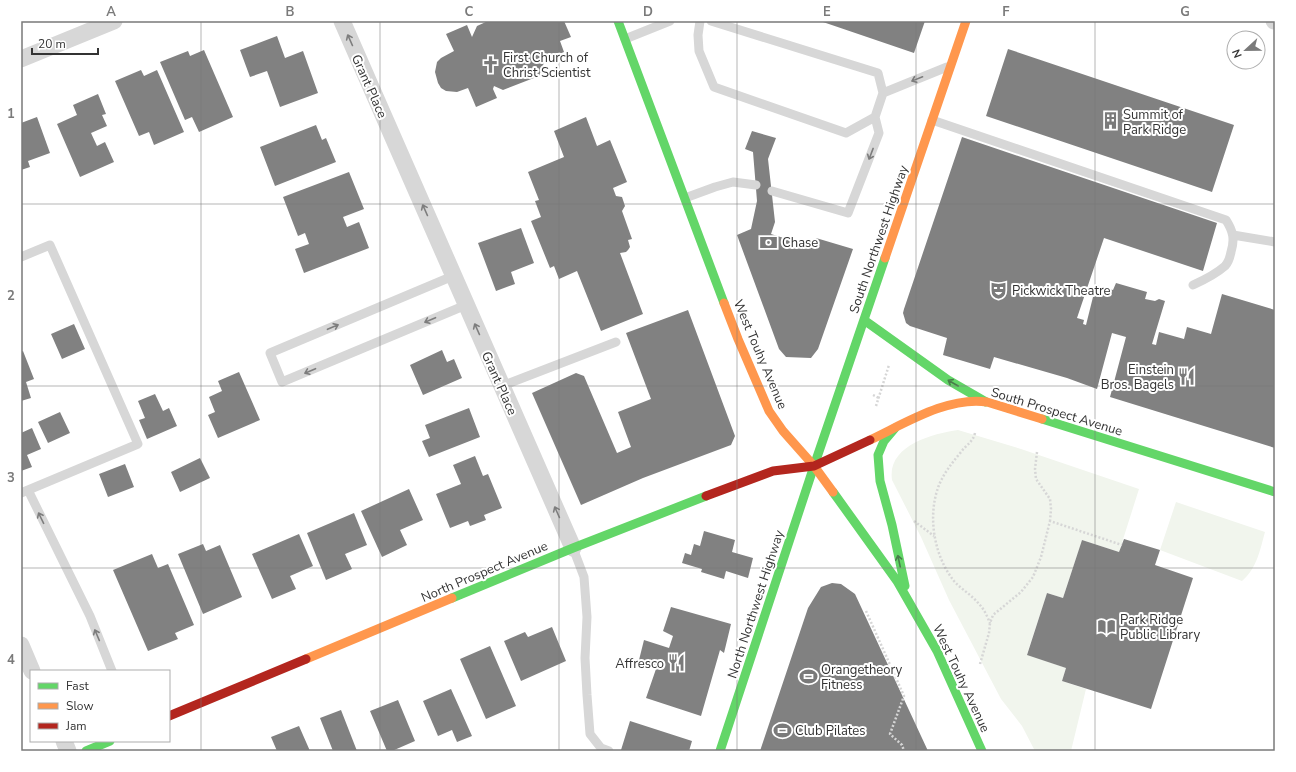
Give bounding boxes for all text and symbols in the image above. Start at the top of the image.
text: A [106,3,116,21]
text: B [286,3,295,21]
text: C [465,3,474,21]
text: D [643,3,653,21]
text: E [823,3,831,21]
text: F [1002,3,1010,21]
text: G [1180,3,1190,21]
scale bar [32,30,98,56]
north arrow [1226,30,1266,70]
one-way arrow [346,34,353,46]
text: 20 m [38,36,66,52]
text: N [1229,47,1246,60]
place label: First Church of Christ Scientist [503,49,591,82]
street label: Grant Place [347,52,391,121]
church icon: First Church of Christ Scientist [480,54,500,74]
one-way arrow [912,76,924,84]
text: 1 [7,105,15,123]
place label: Summit of Park Ridge [1123,106,1186,139]
building icon: Summit of Park Ridge [1100,111,1120,131]
one-way arrow [866,148,874,160]
street label: South Northwest Highway [845,163,913,316]
one-way arrow [420,204,428,216]
bank icon: Chase [759,232,779,252]
place label: Chase [782,234,818,252]
theatre icon: Pickwick Theatre [989,280,1009,300]
place label: Pickwick Theatre [1012,282,1110,300]
text: 2 [7,287,15,305]
street label: West Touhy Avenue [729,297,791,412]
one-way arrow [425,317,437,324]
one-way arrow [326,322,338,330]
one-way arrow [473,324,480,336]
street label: Grant Place [477,349,521,418]
place label: Einstein Bros. Bagels [1101,361,1174,394]
restaurant icon: Einstein Bros. Bagels [1177,366,1197,386]
one-way arrow [305,367,317,375]
one-way arrow [947,379,959,387]
street label: South Prospect Avenue [989,383,1125,441]
text: 3 [7,469,15,487]
one-way arrow [553,507,560,519]
one-way arrow [37,512,45,524]
street label: North Northwest Highway [723,528,789,681]
street label: North Prospect Avenue [418,537,551,607]
one-way arrow [895,555,903,568]
place label: Park Ridge Public Library [1120,611,1200,644]
library icon: Park Ridge Public Library [1097,616,1117,636]
street label: West Touhy Avenue [928,621,994,736]
one-way arrow [93,629,101,641]
text: 4 [7,651,15,669]
restaurant icon: Affresco [667,653,687,673]
place label: Affresco [615,655,664,673]
place label: Orangetheory Fitness [821,661,902,694]
sports icon: Orangetheory Fitness [798,666,818,686]
legend [30,670,170,742]
text: Fast [66,678,89,694]
text: Slow [66,698,94,714]
text: Jam [65,718,87,734]
sports icon: Club Pilates [772,720,792,740]
place label: Club Pilates [795,722,865,740]

